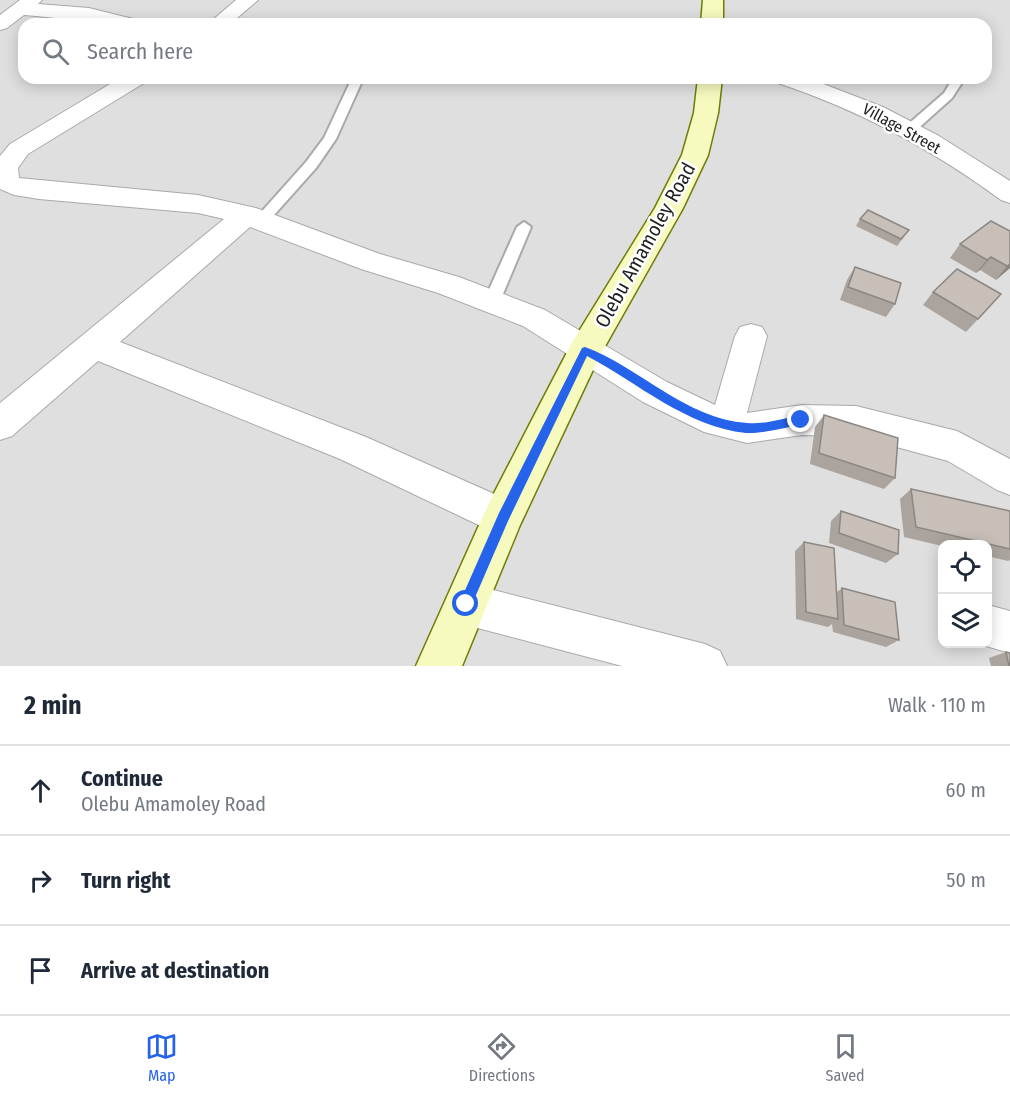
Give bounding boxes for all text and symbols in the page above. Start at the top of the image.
search box [18,18,992,84]
icon: search [39,35,72,68]
text: Search here [87,38,193,65]
street label: Village Street [859,99,945,158]
street label: Olebu Amamoley Road [590,158,700,332]
route end [787,406,813,432]
map controls [938,540,992,648]
button: locate [938,540,992,594]
route start [452,590,478,616]
button: layers [938,594,992,648]
text: 2 min [24,690,82,721]
text: Walk · 110 m [888,693,986,717]
text: Continue [81,765,163,792]
icon: ahead [24,774,57,807]
text: 60 m [946,778,986,802]
text: Olebu Amamoley Road [81,792,266,816]
icon: right [24,864,57,897]
text: Turn right [81,867,170,894]
text: 50 m [946,868,986,892]
icon: arrive [24,954,57,987]
text: Arrive at destination [81,957,269,984]
tab: Map [145,1030,178,1085]
tab: Directions [469,1030,535,1085]
tab: Saved [826,1030,865,1085]

